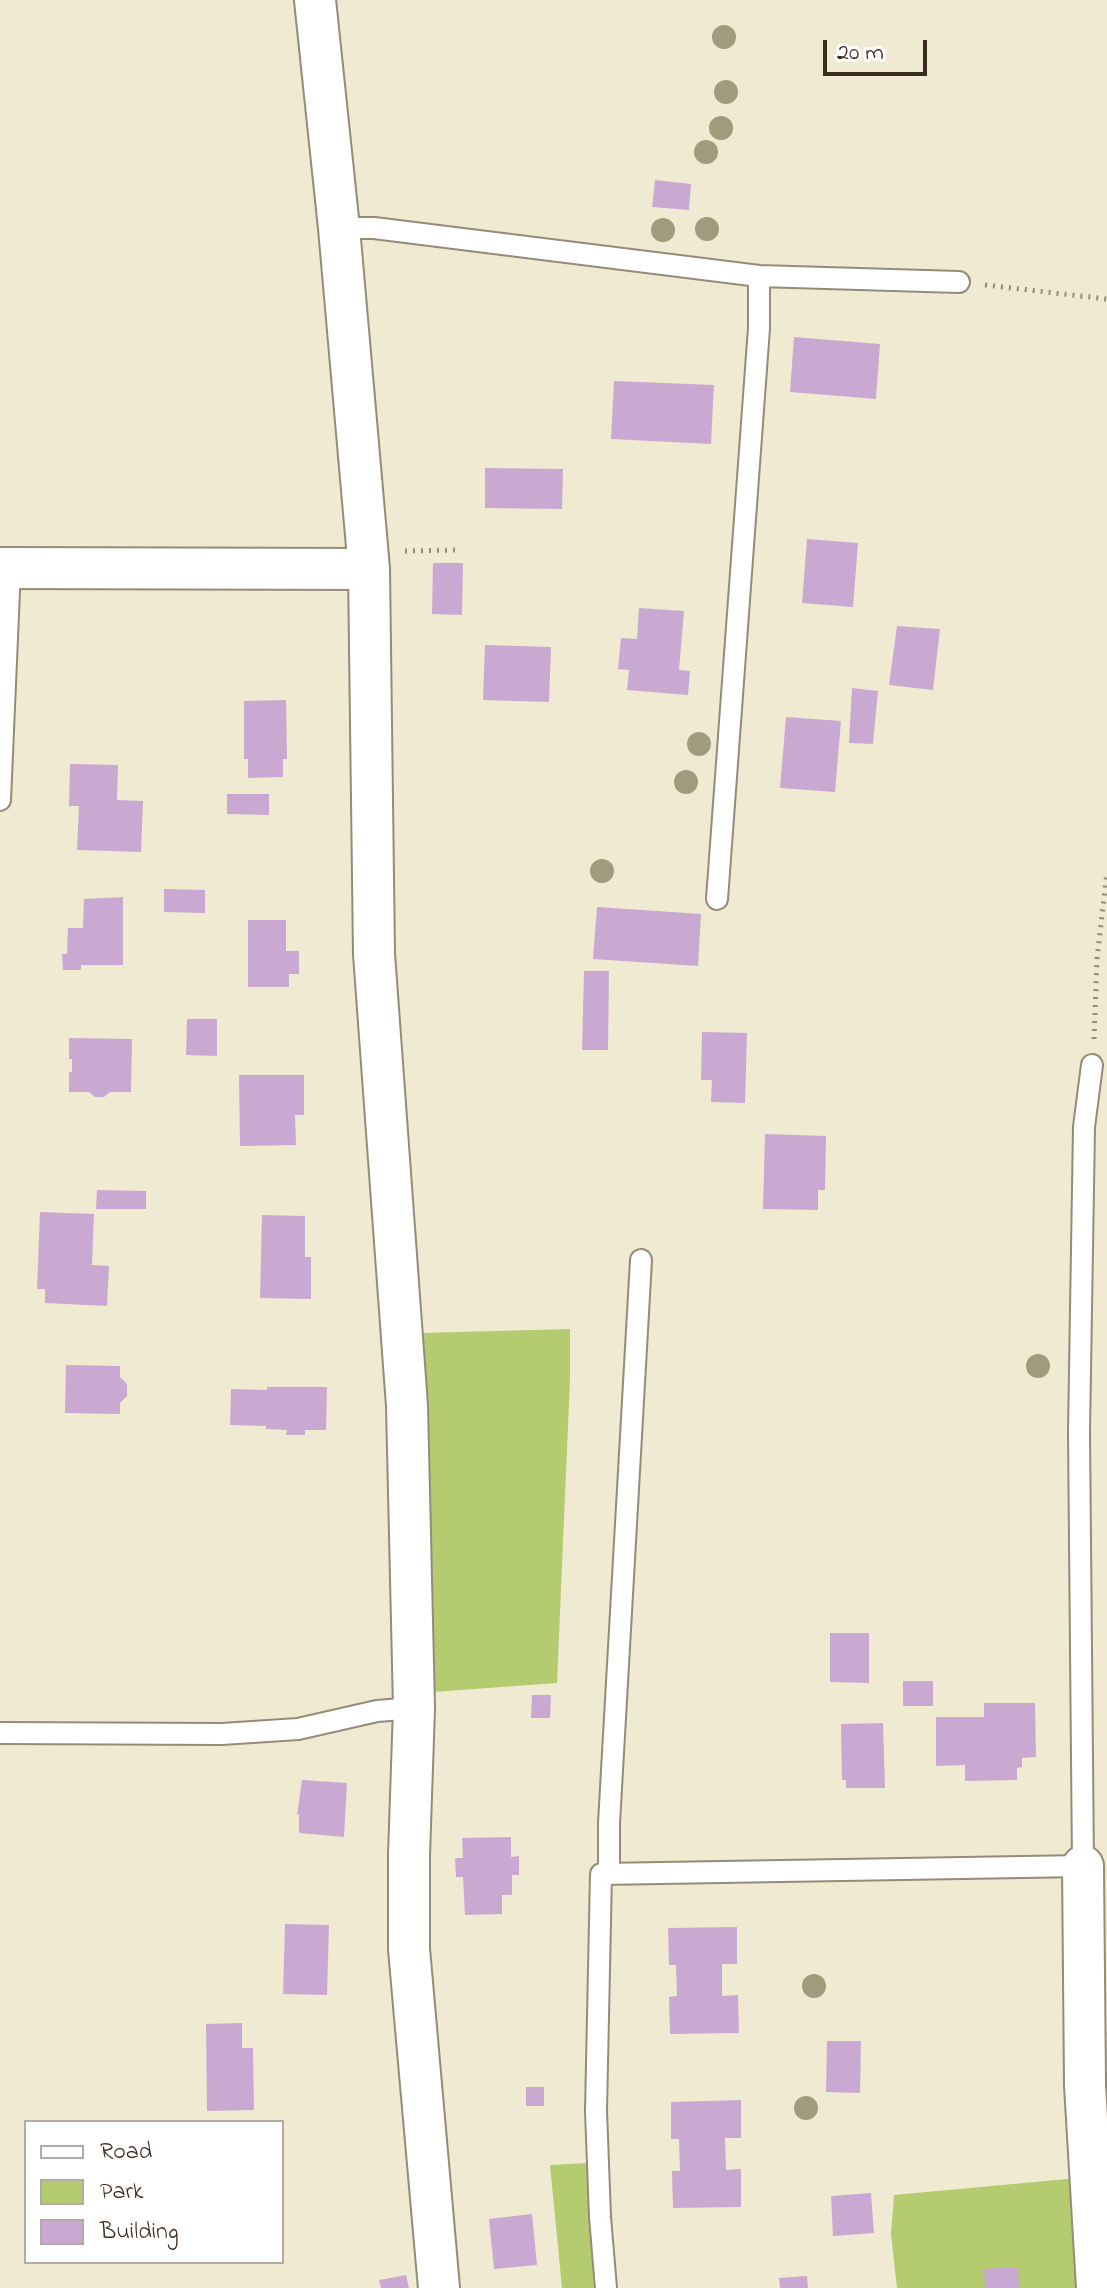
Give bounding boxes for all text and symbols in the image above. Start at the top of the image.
scale bar [827,24,931,74]
text: 20 m [837,36,884,71]
legend [24,2120,284,2264]
text: Road [100,2135,152,2170]
text: Park [100,2175,143,2210]
text: Building [100,2215,179,2250]

